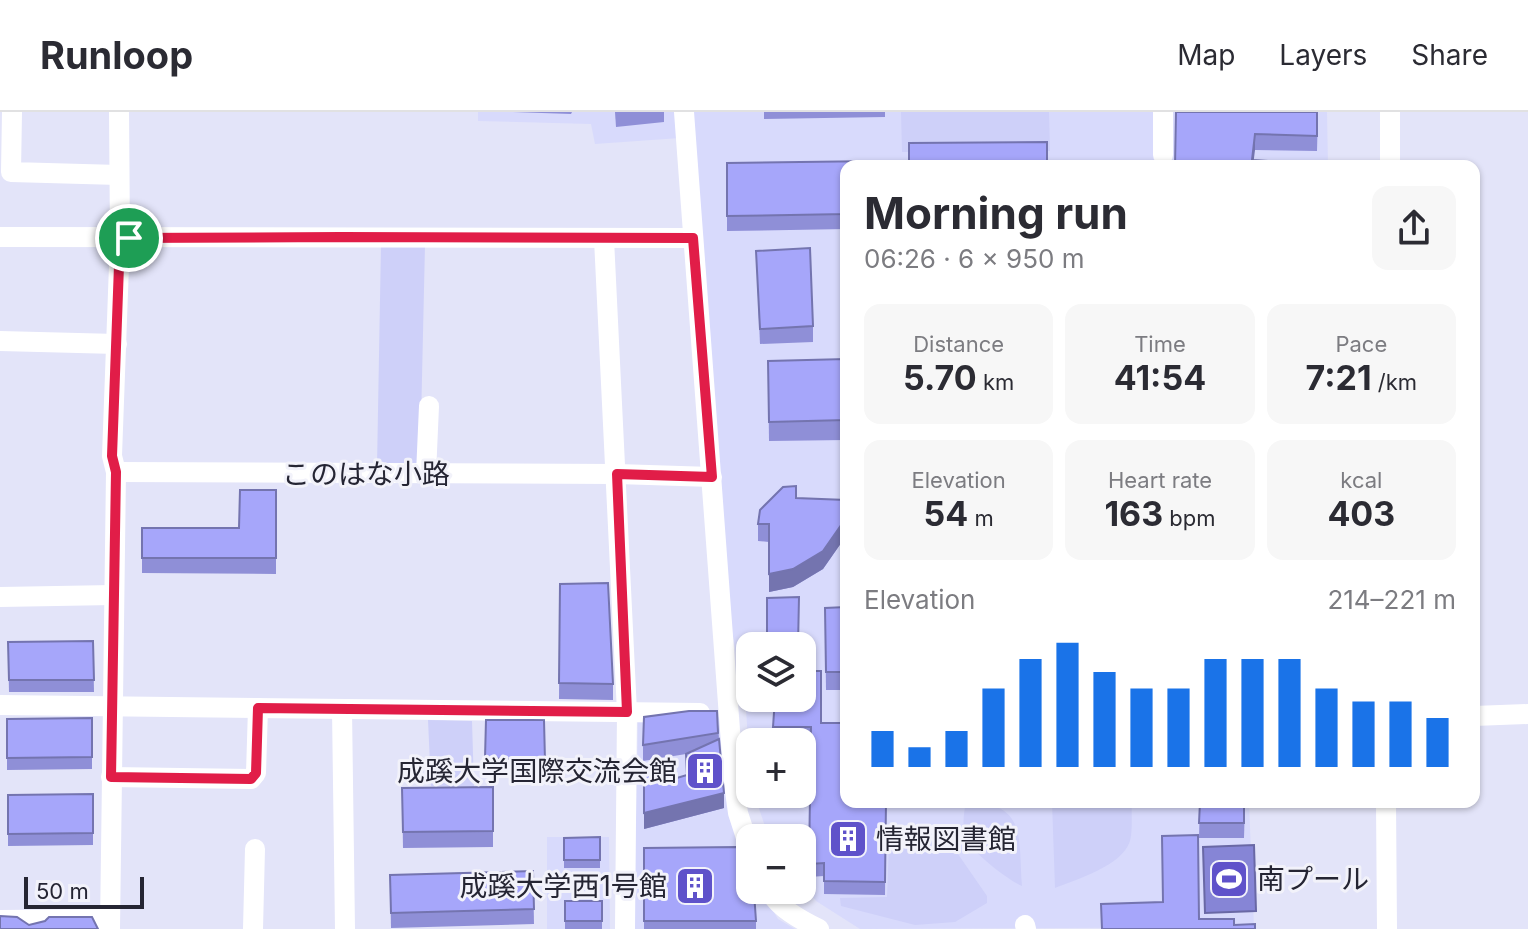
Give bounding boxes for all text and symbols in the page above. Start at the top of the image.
text: Runloop [40,32,193,78]
text: Map [1177,38,1235,72]
text: Layers [1279,38,1367,72]
text: Share [1411,38,1488,72]
text: Morning run [864,186,1128,240]
button: share [1372,186,1456,270]
pin [95,204,163,272]
icon: arrive [107,216,151,260]
text: 06:26 · 6 × 950 m [864,243,1084,274]
text: Distance [913,331,1004,357]
text: Time [1134,331,1186,357]
text: Pace [1335,331,1387,357]
text: 5.70 [903,357,977,398]
text: 41:54 [1114,357,1206,398]
text: 7:21 [1306,357,1372,398]
text: km [977,369,1014,395]
text: /km [1372,369,1417,395]
street label: このはな小路 [282,457,450,491]
text: Elevation [912,467,1006,493]
text: Heart rate [1108,467,1212,493]
text: kcal [1340,467,1382,493]
text: 54 [924,493,968,534]
text: 163 [1104,493,1163,534]
text: 403 [1327,493,1395,534]
text: m [968,505,994,531]
text: bpm [1163,505,1216,531]
text: Elevation [864,584,975,615]
text: 214–221 m [1327,584,1456,615]
map controls [736,632,816,904]
button: layers [736,632,816,712]
button: + [736,728,816,808]
building icon: 成蹊大学国際交流会館 [684,750,726,792]
place label: 成蹊大学国際交流会館 [397,754,677,788]
building icon: 情報図書館 [827,818,869,860]
place label: 情報図書館 [876,822,1016,856]
button: − [736,824,816,904]
sports icon: 南プール [1208,858,1250,900]
place label: 南プール [1257,862,1369,896]
building icon: 成蹊大学西1号館 [674,865,716,907]
place label: 成蹊大学西1号館 [460,869,667,903]
scale bar [24,873,144,909]
text: 50 m [36,878,89,904]

